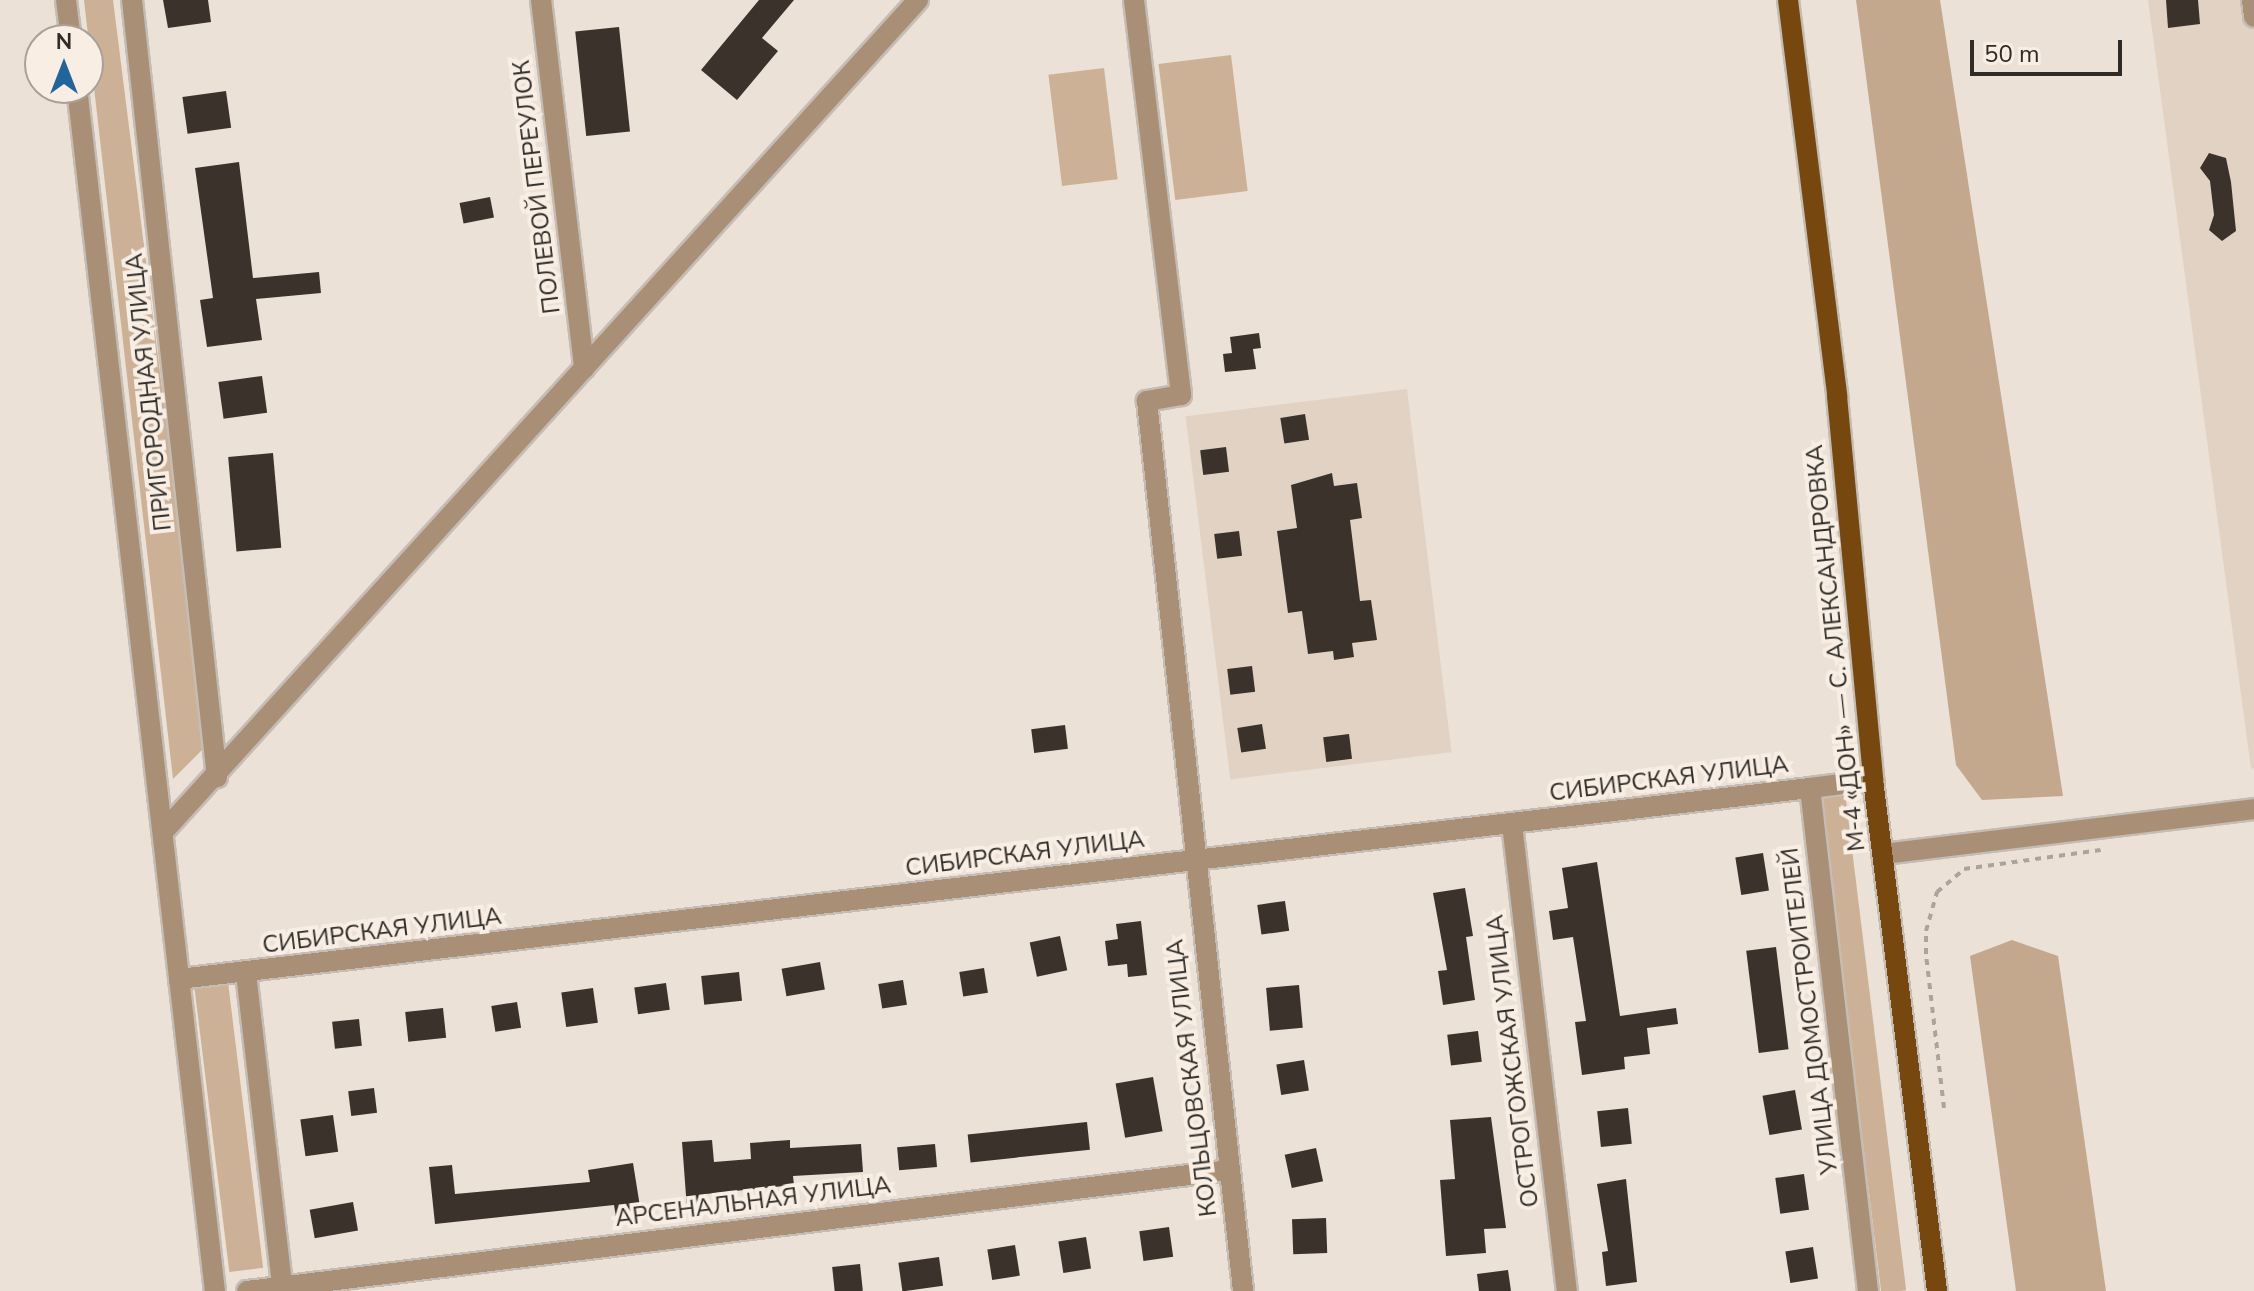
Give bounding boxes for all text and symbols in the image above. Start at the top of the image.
north arrow [24,24,104,104]
scale bar [1974,24,2126,74]
text: N [56,27,72,57]
text: 50 m [1984,38,2040,70]
street label: ПОЛЕВОЙ ПЕРЕУЛОК [507,59,567,315]
street label: ПРИГОРОДНАЯ УЛИЦА [120,252,178,532]
street label: М-4 «ДОН» — С. АЛЕКСАНДРОВКА [1800,443,1872,853]
street label: СИБИРСКАЯ УЛИЦА [1548,750,1790,808]
street label: СИБИРСКАЯ УЛИЦА [904,825,1146,883]
street label: УЛИЦА ДОМОСТРОИТЕЛЕЙ [1776,846,1844,1176]
street label: СИБИРСКАЯ УЛИЦА [261,902,503,960]
street label: ОСТРОГОЖСКАЯ УЛИЦА [1481,913,1545,1209]
street label: КОЛЬЦОВСКАЯ УЛИЦА [1161,938,1223,1218]
street label: АРСЕНАЛЬНАЯ УЛИЦА [614,1171,892,1233]

